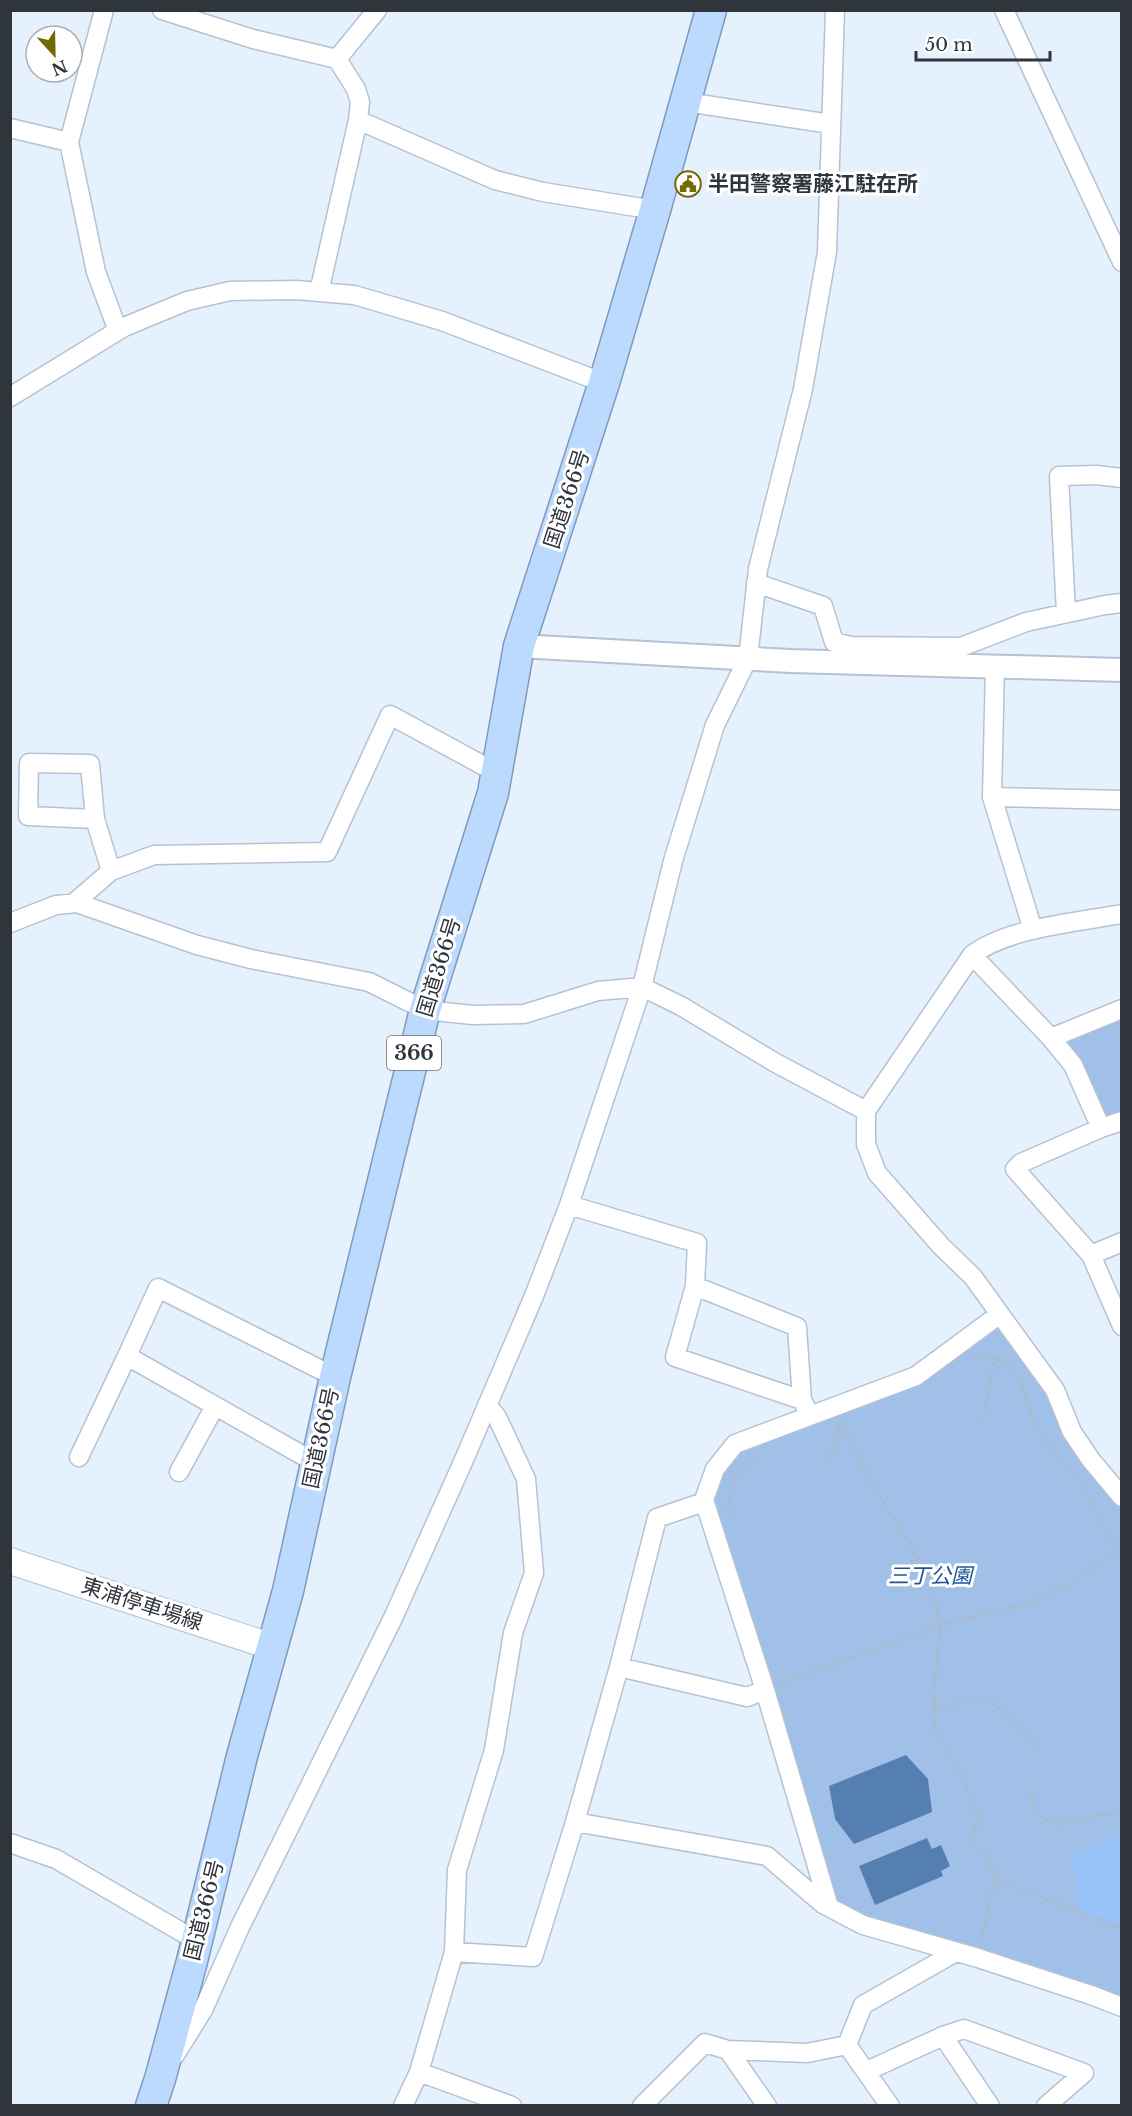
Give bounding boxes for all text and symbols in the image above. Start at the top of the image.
north arrow [24,24,84,84]
scale bar [916,24,1050,62]
text: 50 m [925,34,973,56]
text: N [49,56,70,80]
public building icon: 半田警察署藤江駐在所 [673,169,703,199]
place label: 半田警察署藤江駐在所 [708,171,918,197]
street label: 国道366号 [539,446,595,552]
street label: 国道366号 [412,914,466,1020]
road number: 366 [387,1036,441,1070]
street label: 国道366号 [298,1385,344,1491]
park label: 三丁公園 [888,1563,975,1589]
street label: 東浦停車場線 [78,1572,206,1636]
street label: 国道366号 [179,1857,229,1963]

